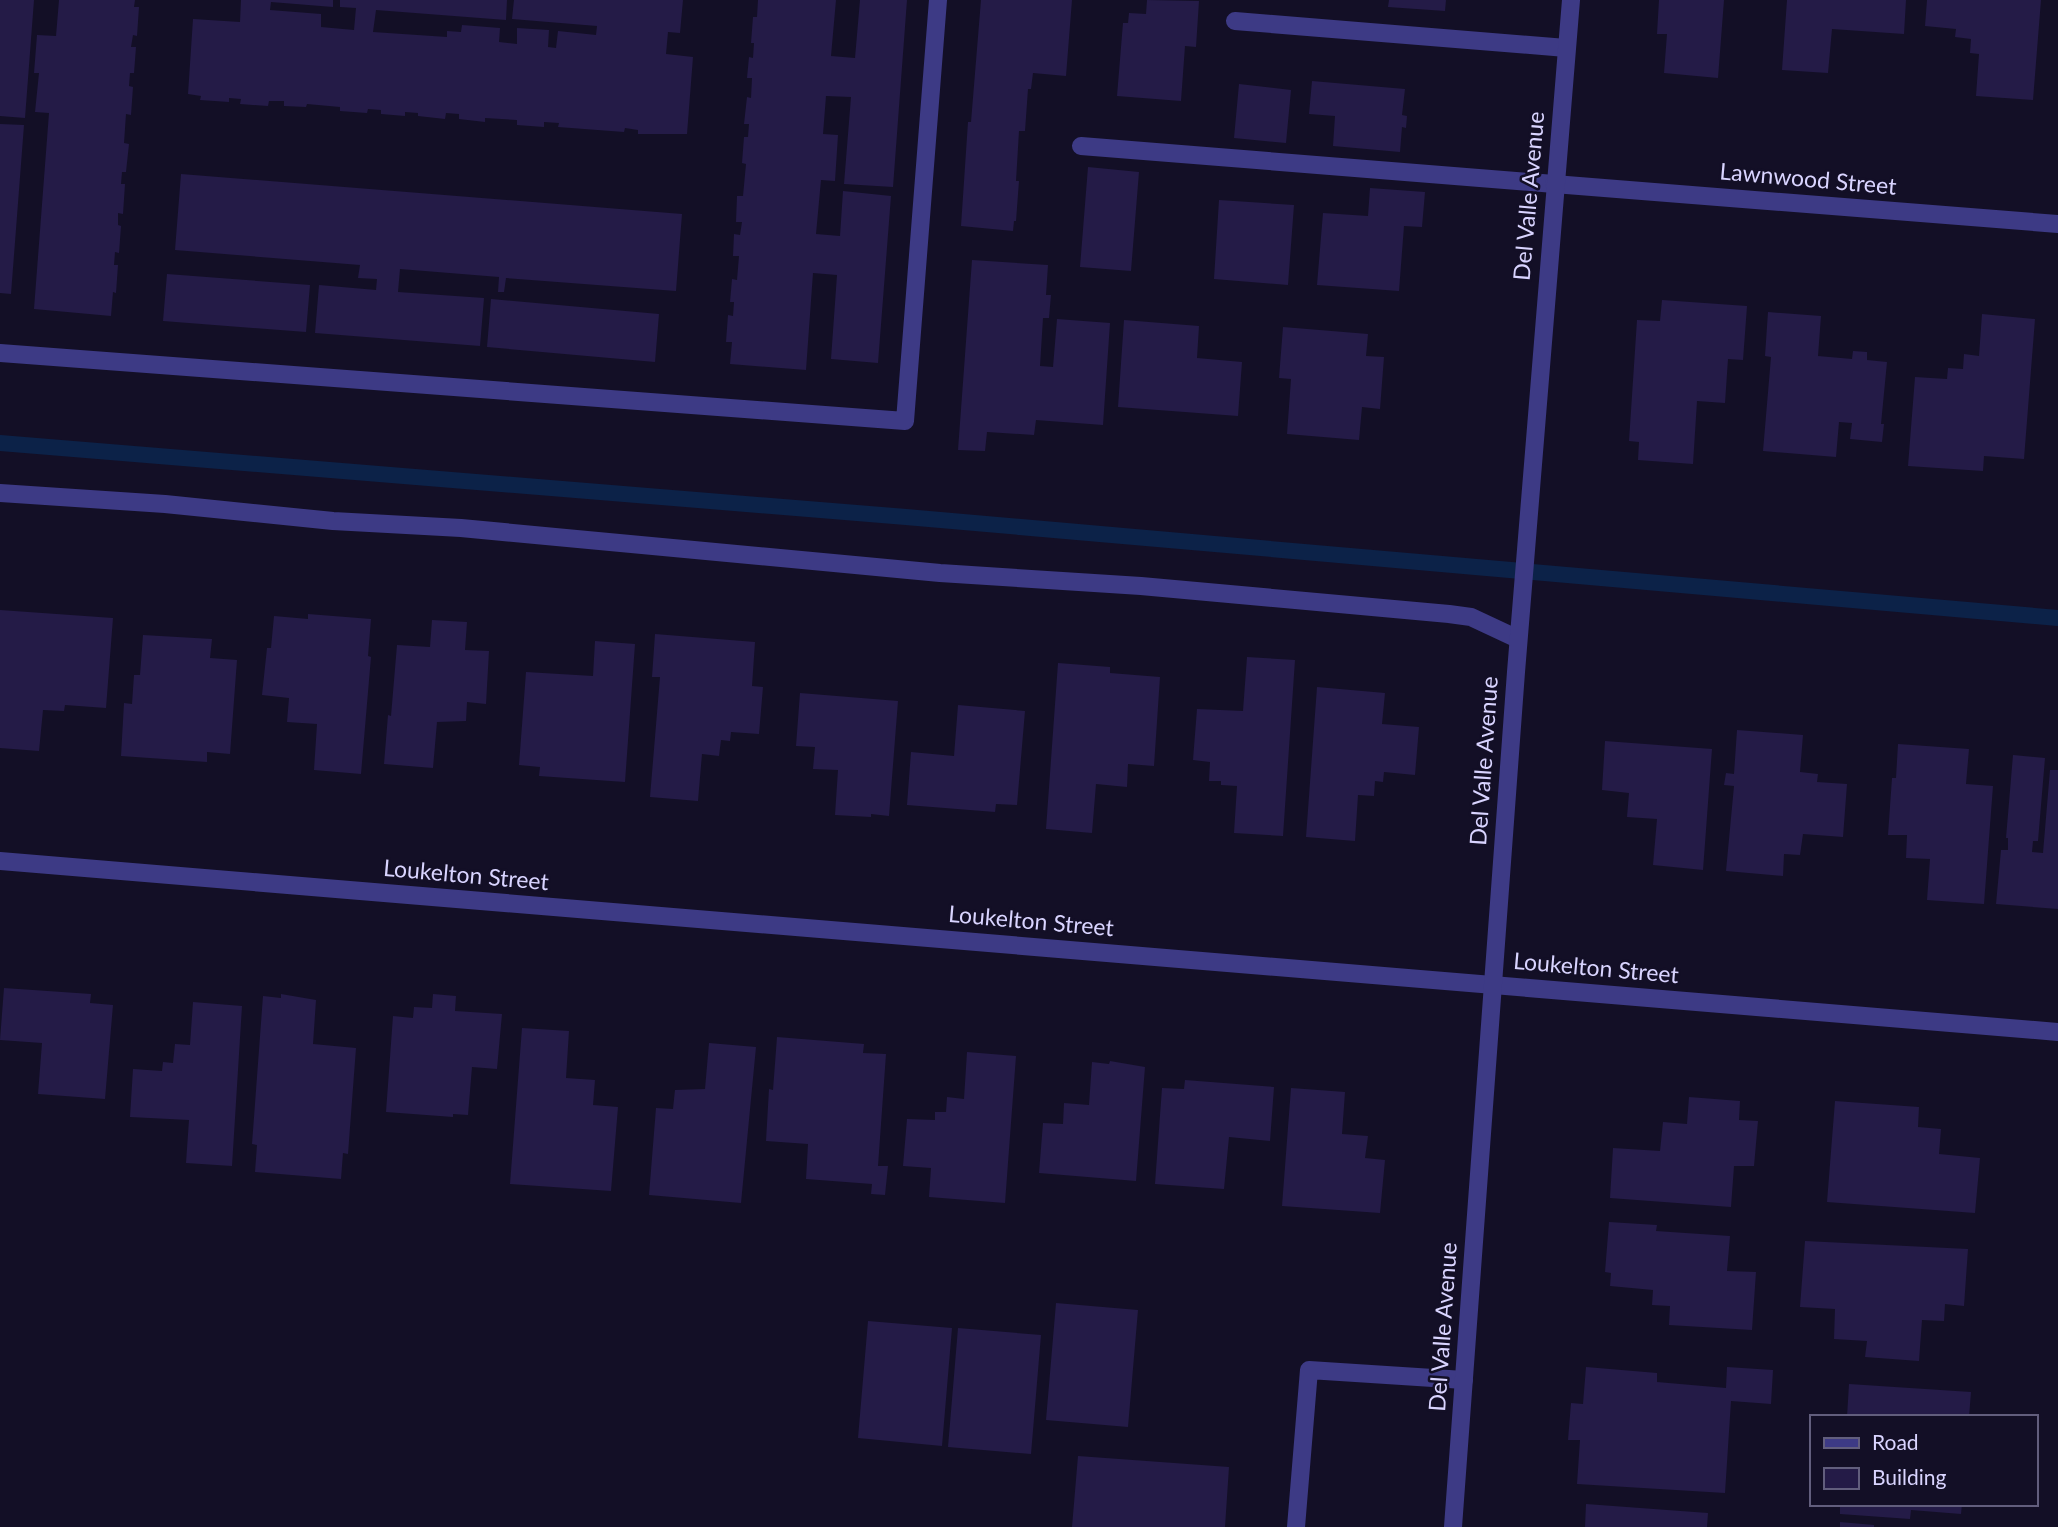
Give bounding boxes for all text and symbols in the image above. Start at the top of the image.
street label: Del Valle Avenue [1507,110,1549,282]
street label: Lawnwood Street [1719,156,1898,200]
street label: Del Valle Avenue [1463,675,1503,846]
street label: Loukelton Street [382,853,551,895]
street label: Loukelton Street [947,899,1116,941]
street label: Loukelton Street [1512,946,1681,988]
street label: Del Valle Avenue [1422,1241,1462,1412]
legend [1810,1415,2037,1506]
text: Road [1872,1429,1919,1454]
text: Building [1872,1464,1947,1489]

